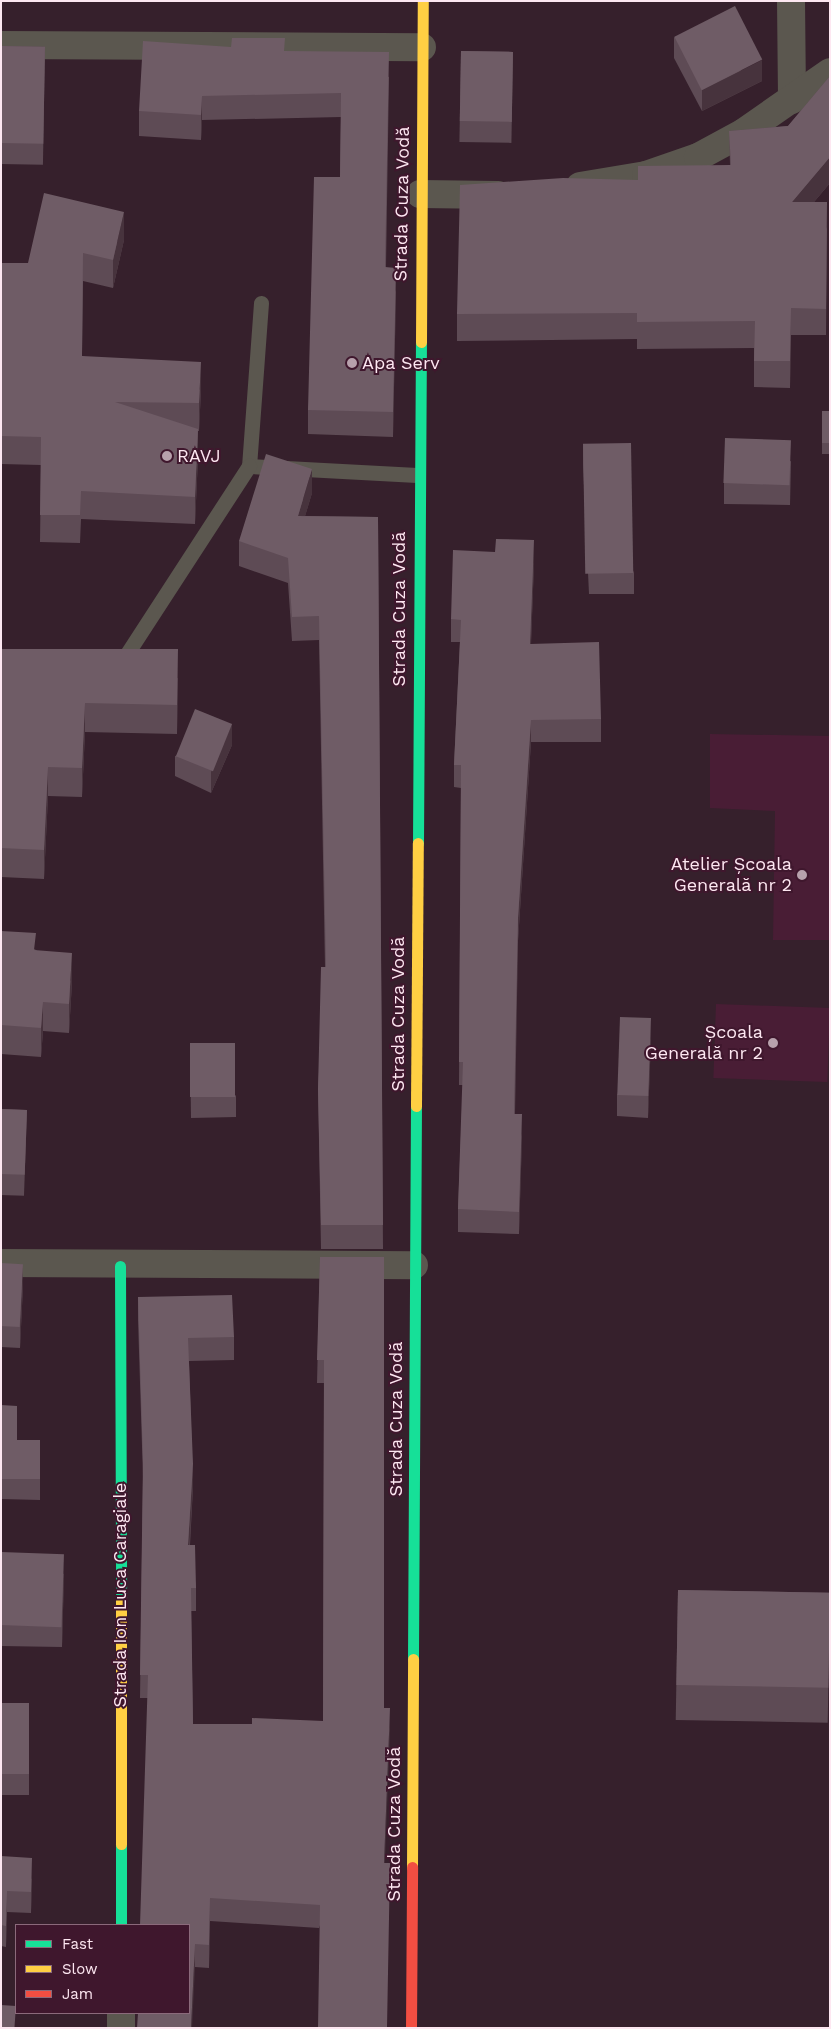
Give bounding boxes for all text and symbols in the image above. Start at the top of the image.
street label: Strada Cuza Vodă [390,126,414,282]
place label: Apa Serv [362,352,440,374]
marker: Apa Serv [346,357,358,369]
place label: RAVJ [177,445,221,467]
marker: RAVJ [161,450,173,462]
street label: Strada Cuza Vodă [388,531,410,687]
place label: Atelier Școala Generală nr 2 [670,854,792,896]
marker: Atelier Școala Generală nr 2 [796,869,808,881]
street label: Strada Cuza Vodă [387,936,409,1092]
place label: Școala Generală nr 2 [644,1022,763,1064]
marker: Școala Generală nr 2 [767,1037,779,1049]
street label: Strada Cuza Vodă [385,1341,407,1497]
street label: Strada Ion Luca Caragiale [109,1482,131,1708]
street label: Strada Cuza Vodă [383,1746,405,1902]
legend [15,1924,190,2014]
text: Fast [62,1935,93,1953]
text: Slow [62,1960,98,1978]
text: Jam [62,1985,93,2003]

